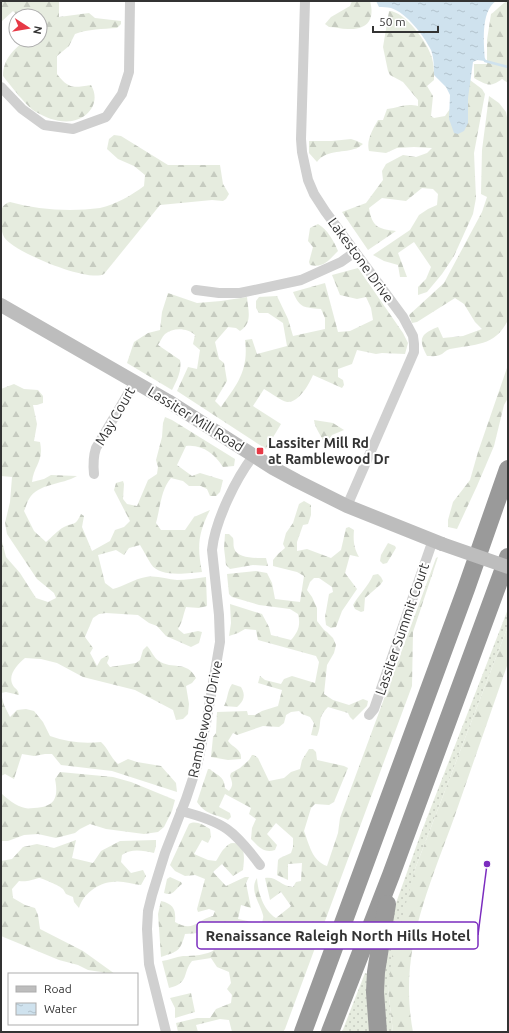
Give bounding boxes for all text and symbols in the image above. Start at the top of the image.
north arrow [8,8,48,48]
scale bar [373,8,438,34]
text: 50 m [379,15,406,28]
text: N [31,25,45,35]
street label: Lakestone Drive [325,215,397,305]
street label: May Court [92,383,138,448]
street label: Lassiter Mill Road [145,383,247,455]
place label: Lassiter Mill Rd at Ramblewood Dr [268,435,390,467]
marker: Lassiter Mill Rd at Ramblewood Dr [255,446,265,456]
street label: Lassiter Summit Court [372,560,432,697]
street label: Ramblewood Drive [185,659,225,779]
callout: Renaissance Raleigh North Hills Hotel [197,922,478,949]
text: Renaissance Raleigh North Hills Hotel [205,927,471,944]
legend [8,973,138,1025]
text: Road [44,982,72,995]
text: Water [44,1002,77,1015]

